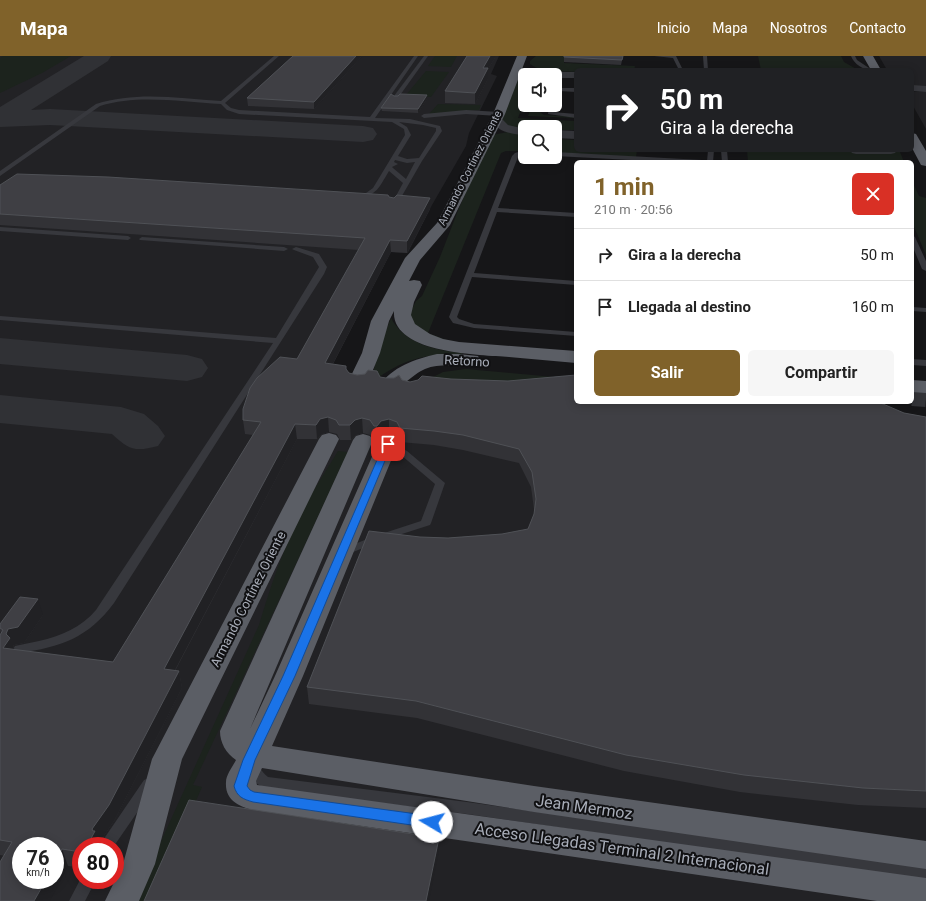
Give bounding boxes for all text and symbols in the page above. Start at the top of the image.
text: Mapa [20,17,68,40]
text: Inicio [657,20,690,36]
text: Mapa [712,20,748,36]
text: Nosotros [770,20,827,36]
text: Contacto [849,20,906,36]
map controls [518,68,562,164]
button: sound [518,68,562,112]
text: 50 m [660,83,723,116]
icon: right [594,84,646,136]
street label: Armando Cortínez Oriente [435,108,505,228]
text: Gira a la derecha [660,117,794,138]
button: search [518,120,562,164]
text: 1 min [594,173,654,201]
button: close [852,173,894,215]
text: 210 m · 20:56 [594,202,673,217]
icon: right [594,244,616,266]
text: Gira a la derecha [628,246,741,264]
text: 50 m [860,246,894,264]
icon: arrive [594,296,616,318]
text: Llegada al destino [628,298,751,316]
text: 160 m [852,298,894,316]
button: Salir [594,350,740,396]
button: Compartir [748,350,894,396]
street label: Retorno [444,352,490,370]
pin [371,427,405,461]
icon: arrive [377,433,399,455]
street label: Armando Cortínez Oriente [207,529,289,669]
street label: Jean Mermoz [534,791,634,823]
position arrow [411,801,453,843]
street label: Acceso Llegadas Terminal 2 Internacional [474,819,770,879]
speed limit sign: 80 [72,837,124,889]
text: 76 [27,846,49,870]
text: km/h [26,867,50,878]

